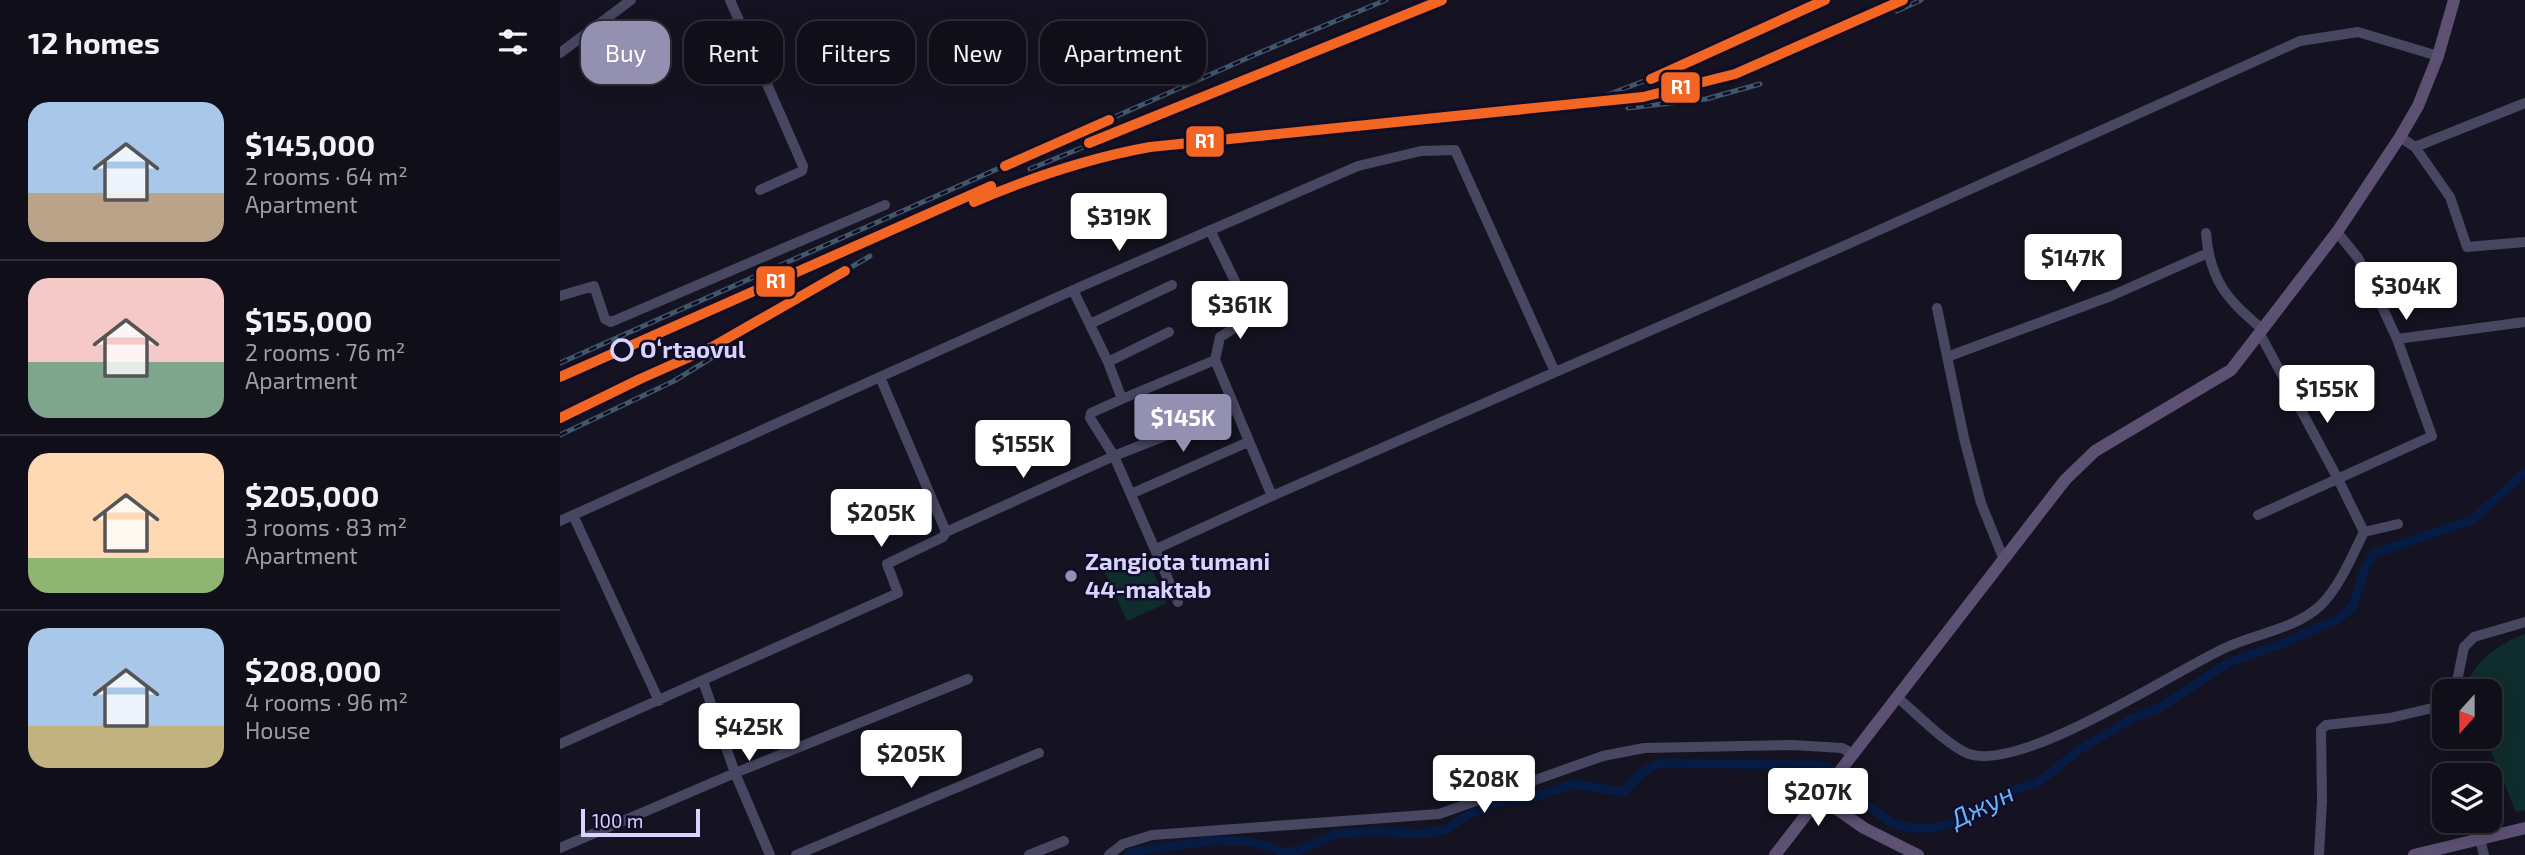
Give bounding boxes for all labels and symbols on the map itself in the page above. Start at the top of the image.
line badge: R1 [1660,71,1701,104]
text: R1 [1671,75,1691,98]
line badge: R1 [1185,125,1225,158]
text: R1 [1195,129,1215,152]
pin: $319K [1070,194,1168,253]
pin: $147K [2024,234,2122,294]
pin: $304K [2357,262,2455,322]
line badge: R1 [755,265,796,298]
text: R1 [766,269,786,292]
pin: $361K [1191,282,1289,341]
place label: Oʻrtaovul [640,334,746,363]
marker: Oʻrtaovul [611,339,633,361]
pin: $155K [2278,366,2376,425]
pin: $145K [1134,394,1232,454]
pin: $155K [974,420,1072,480]
pin: $205K [832,490,930,549]
place label: Zangiota tumani 44-maktab [1085,546,1270,603]
marker: Zangiota tumani 44-maktab [1063,568,1079,584]
north arrow [2432,679,2502,749]
pin: $425K [700,704,798,763]
pin: $205K [862,730,960,790]
pin: $208K [1435,756,1533,815]
pin: $207K [1769,768,1867,828]
water label: Джун [1943,776,2018,834]
scale bar [581,806,700,838]

